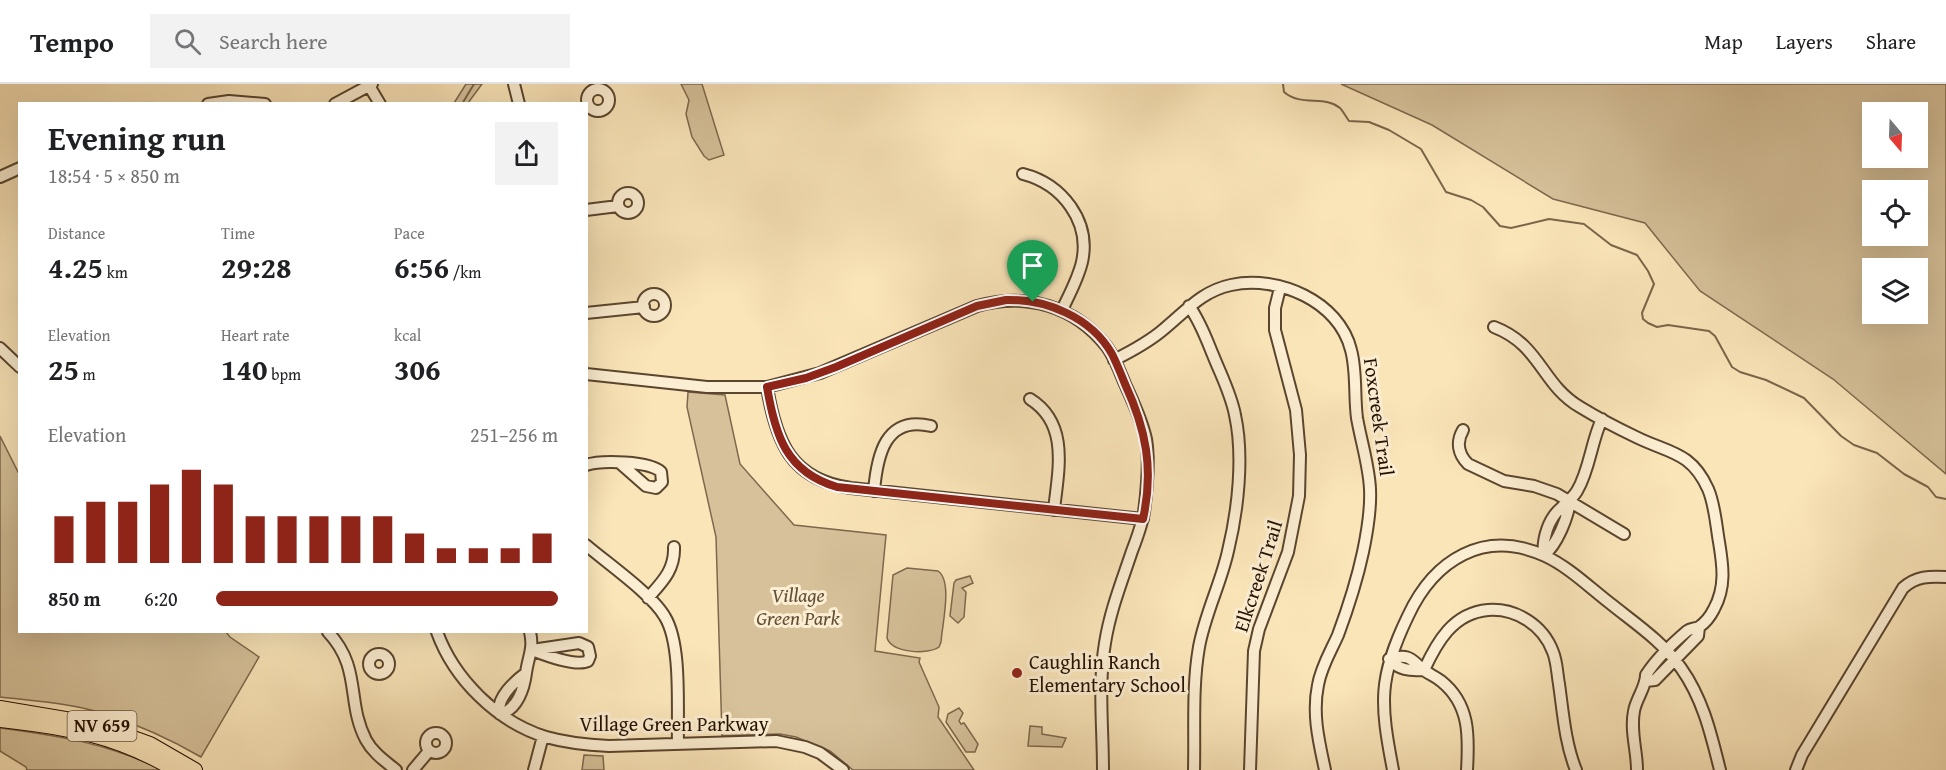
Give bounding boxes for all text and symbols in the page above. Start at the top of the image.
search box [150,14,570,68]
text: Tempo [30,21,114,62]
icon: search [171,25,204,58]
text: Search here [219,25,328,57]
text: Map [1704,26,1743,57]
text: Layers [1776,26,1833,57]
text: Share [1866,26,1916,57]
north arrow [1862,102,1928,168]
map controls [1862,102,1928,324]
text: Evening run [48,114,225,162]
button: share [495,122,558,185]
text: 18:54 · 5 × 850 m [48,161,180,190]
button: locate [1862,180,1928,246]
text: Distance [48,221,105,245]
text: Time [221,221,255,245]
text: Pace [394,221,425,245]
pin [1007,240,1058,302]
text: 4.25 [48,245,103,289]
text: 29:28 [221,245,292,289]
text: 6:56 [394,245,449,289]
icon: arrive [1016,249,1049,282]
button: layers [1862,258,1928,324]
text: km [103,260,128,284]
text: /km [449,260,481,284]
text: Elevation [48,323,111,347]
text: Heart rate [221,323,290,347]
text: kcal [394,323,421,347]
text: 25 [48,347,79,391]
text: 140 [221,347,268,391]
text: 306 [394,347,441,391]
street label: Foxcreek Trail [1357,356,1402,478]
text: m [79,362,96,386]
text: bpm [268,362,301,386]
text: Elevation [48,420,126,449]
text: 251–256 m [470,420,558,449]
street label: Elkcreek Trail [1226,516,1289,635]
park label: Village Green Park [756,580,841,632]
text: 850 m [48,584,101,613]
text: 6:20 [144,584,178,613]
place label: Caughlin Ranch Elementary School [1029,647,1186,699]
marker: Caughlin Ranch Elementary School [1010,666,1024,680]
street label: Village Green Parkway [579,709,769,738]
road number: NV 659 [68,711,136,741]

